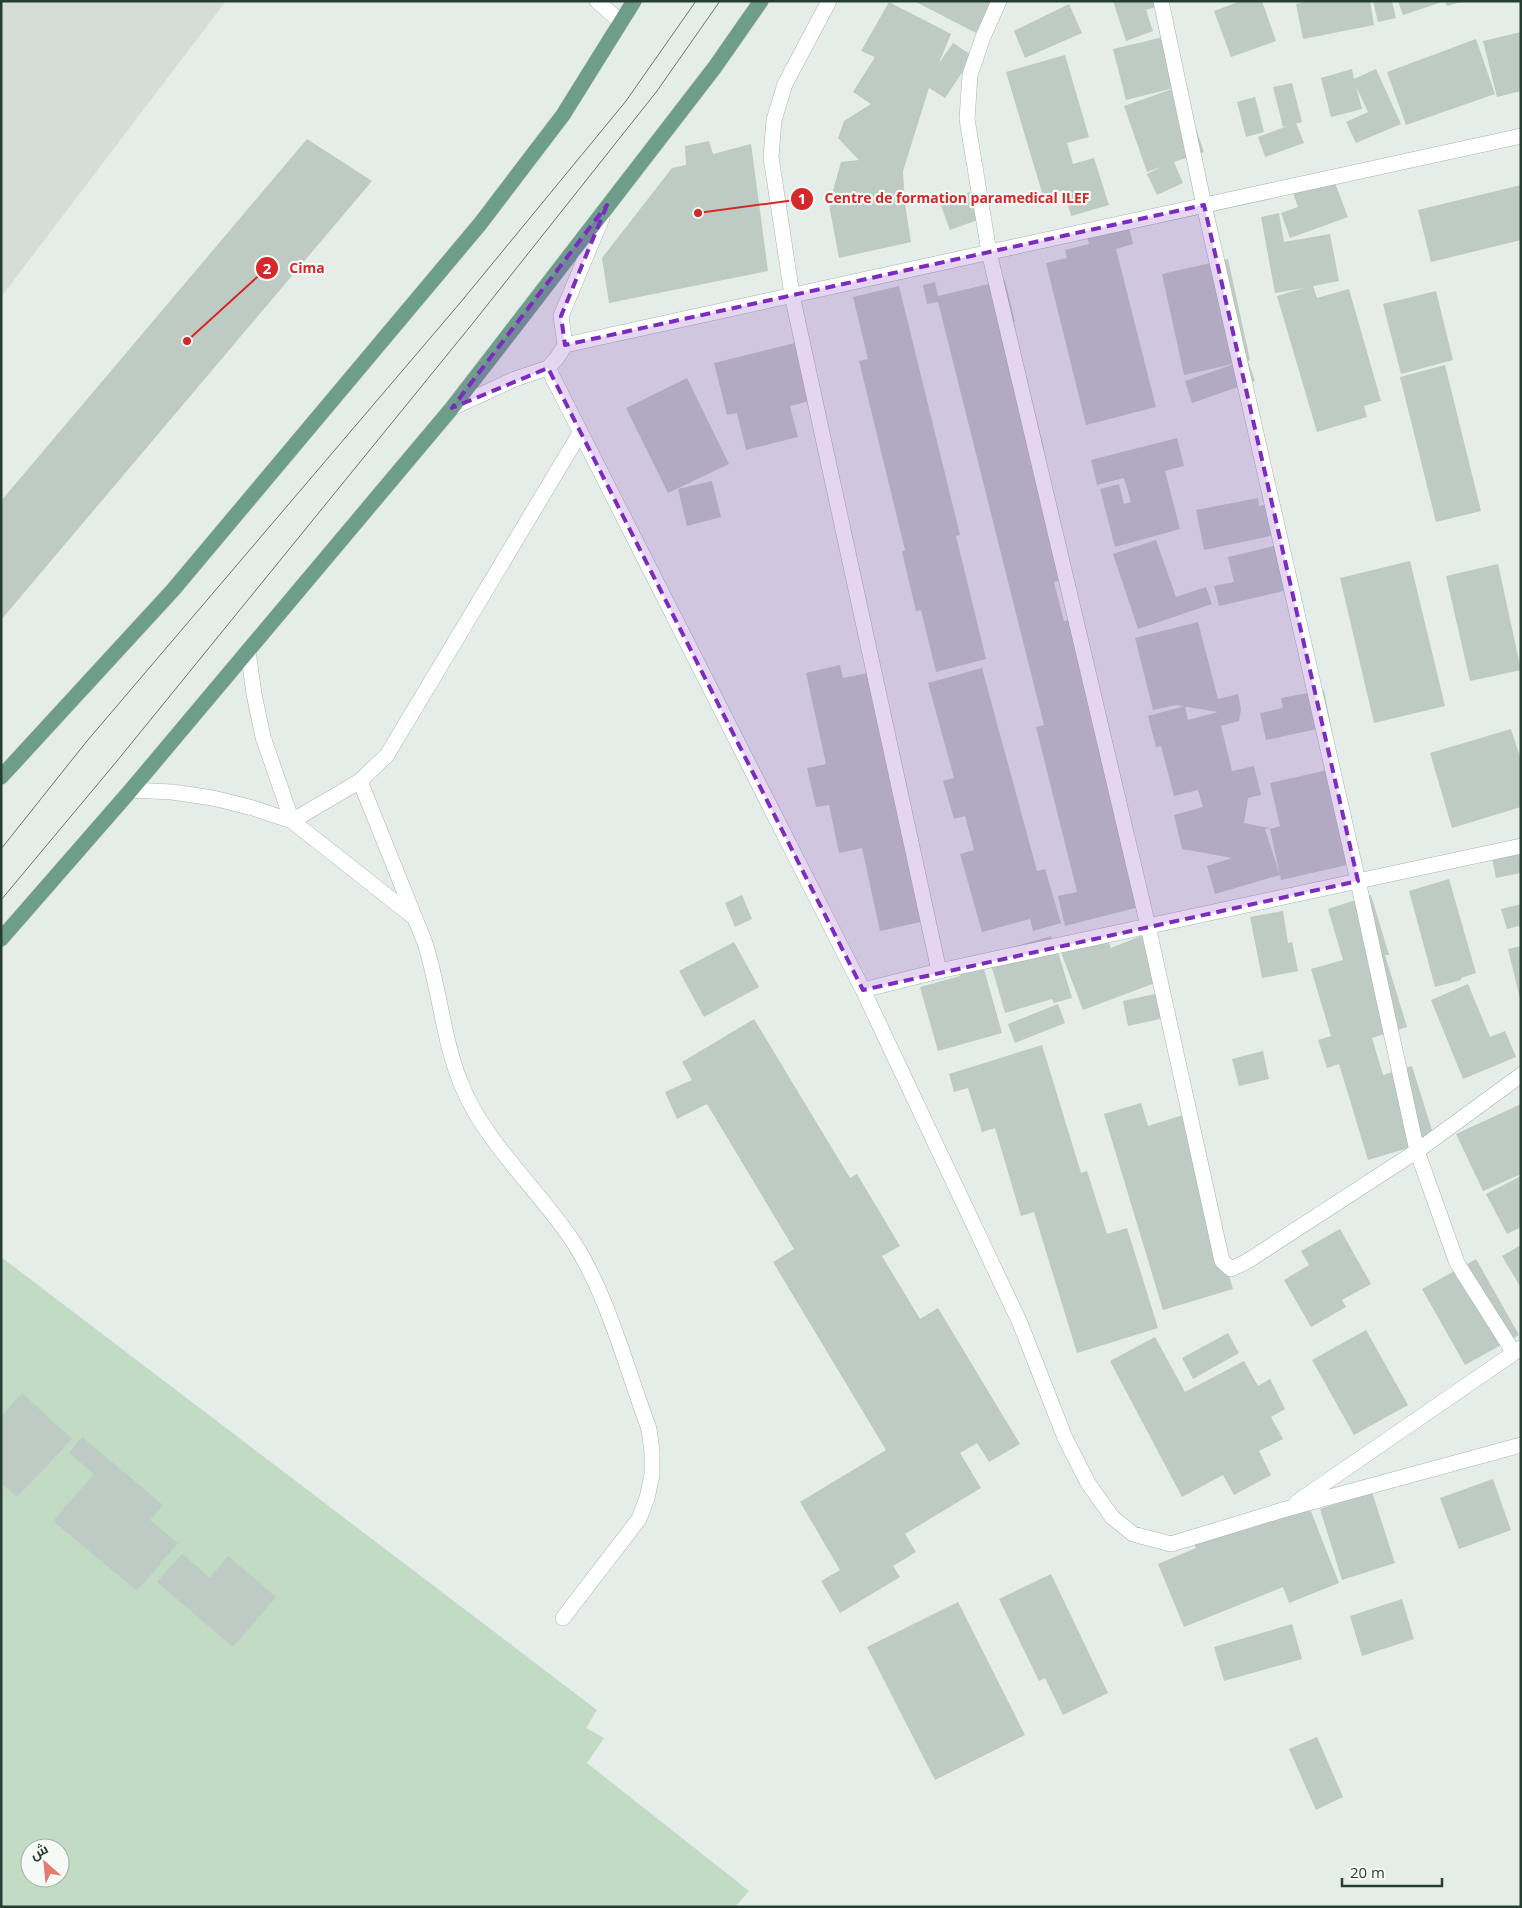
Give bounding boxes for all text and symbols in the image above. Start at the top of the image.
callout: Centre de formation paramedical ILEF [790,184,1100,213]
text: 1 [798,188,806,208]
text: Centre de formation paramedical ILEF [825,188,1089,207]
callout: Cima [254,254,335,283]
text: 2 [263,258,272,278]
text: Cima [289,258,325,277]
north arrow [20,1838,70,1888]
text: ش [27,1838,51,1864]
scale bar [1342,1856,1442,1888]
text: 20 m [1350,1862,1385,1882]

